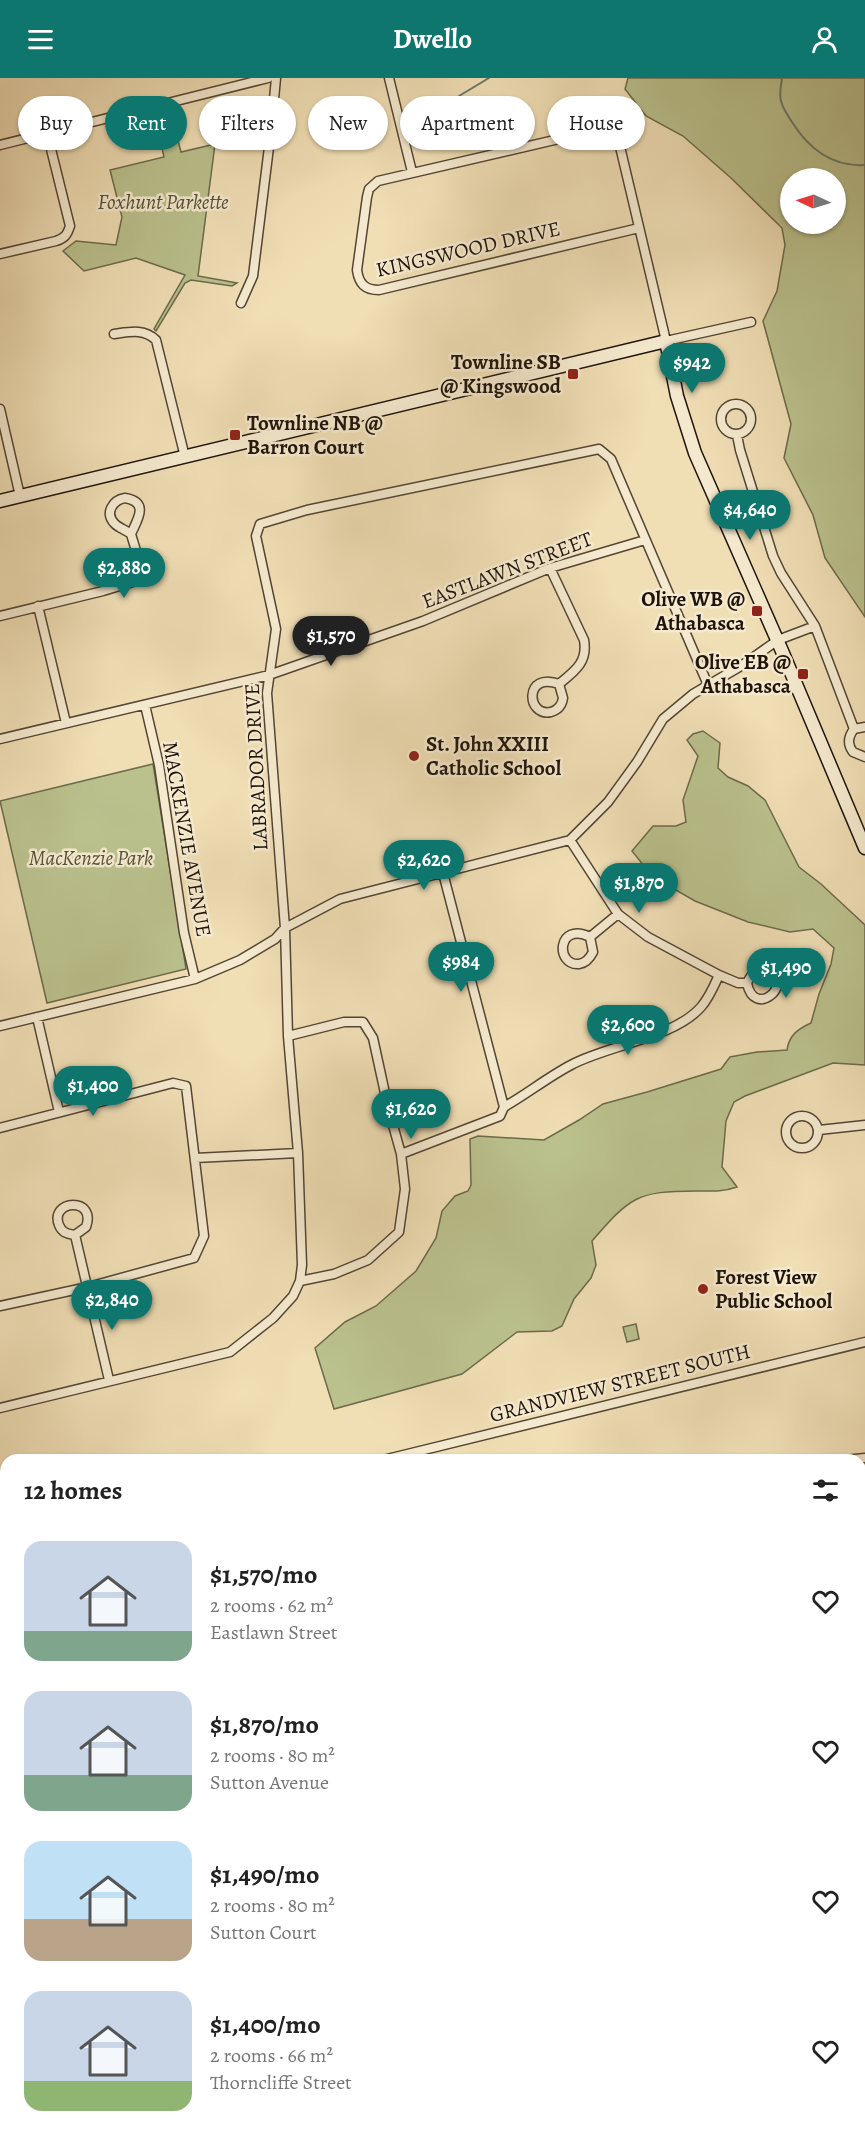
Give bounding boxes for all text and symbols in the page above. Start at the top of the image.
text: Dwello [393,21,472,57]
icon: menu [24,23,57,56]
icon: person [808,23,841,56]
chip: Buy [18,96,93,150]
chip: Rent [105,96,187,150]
chip: Filters [199,96,296,150]
chip: New [308,96,388,150]
chip: Apartment [400,96,535,150]
chip: House [547,96,645,150]
north arrow [780,168,846,234]
map controls [780,168,846,234]
park label: Foxhunt Parkette [97,188,229,216]
street label: KINGSWOOD DRIVE [373,214,563,284]
pin: $942 [656,343,728,394]
place label: Townline SB @ Kingswood [440,348,562,400]
text: $942 [673,349,711,376]
marker: Townline SB @ Kingswood [566,367,580,381]
place label: Townline NB @ Barron Court [247,409,383,461]
marker: Townline NB @ Barron Court [228,428,242,442]
pin: $4,640 [701,490,799,541]
text: $4,640 [724,496,776,523]
street label: EASTLAWN STREET [418,524,597,615]
pin: $2,880 [75,548,173,599]
text: $2,880 [97,554,151,581]
place label: Olive WB @ Athabasca [641,585,746,637]
marker: Olive WB @ Athabasca [750,604,764,618]
pin: $1,570 [282,616,380,667]
text: $1,570 [307,622,356,649]
place label: Olive EB @ Athabasca [695,648,792,700]
marker: Olive EB @ Athabasca [796,667,810,681]
street label: LABRADOR DRIVE [238,683,274,851]
place label: St. John XXIII Catholic School [426,730,562,782]
street label: MACKENZIE AVENUE [156,739,218,939]
marker: St. John XXIII Catholic School [407,749,421,763]
pin: $2,620 [375,840,473,891]
park label: MacKenzie Park [29,844,153,872]
text: $2,620 [397,846,451,873]
pin: $1,870 [590,863,688,914]
text: $1,870 [614,869,664,896]
pin: $984 [425,942,497,993]
text: $984 [442,948,480,975]
pin: $1,490 [737,948,835,999]
text: $1,490 [761,954,811,981]
pin: $2,600 [579,1005,677,1056]
text: $2,600 [601,1011,655,1038]
pin: $1,400 [44,1066,142,1117]
text: $1,400 [67,1072,119,1099]
pin: $1,620 [362,1089,460,1140]
text: $1,620 [386,1095,436,1122]
place label: Forest View Public School [715,1263,833,1315]
pin: $2,840 [63,1280,161,1331]
marker: Forest View Public School [696,1282,710,1296]
text: $2,840 [85,1286,139,1313]
street label: GRANDVIEW STREET SOUTH [487,1337,753,1429]
text: 12 homes [24,1473,122,1508]
icon: filters [809,1474,842,1507]
text: $1,570/mo [210,1557,317,1592]
icon: home [72,1565,144,1637]
icon: heart [809,1585,842,1618]
text: 2 rooms · 62 m² [210,1592,333,1619]
text: Eastlawn Street [210,1619,337,1646]
text: $1,870/mo [210,1707,319,1742]
icon: home [72,1715,144,1787]
icon: heart [809,1735,842,1768]
text: 2 rooms · 80 m² [210,1742,335,1769]
text: Sutton Avenue [210,1769,329,1796]
text: $1,490/mo [210,1857,320,1892]
icon: home [72,1865,144,1937]
icon: heart [809,1885,842,1918]
text: 2 rooms · 80 m² [210,1892,335,1919]
text: Sutton Court [210,1919,317,1946]
text: $1,400/mo [210,2007,321,2042]
icon: home [72,2015,144,2087]
icon: heart [809,2035,842,2068]
text: 2 rooms · 66 m² [210,2042,333,2069]
text: Thorncliffe Street [210,2069,352,2096]

